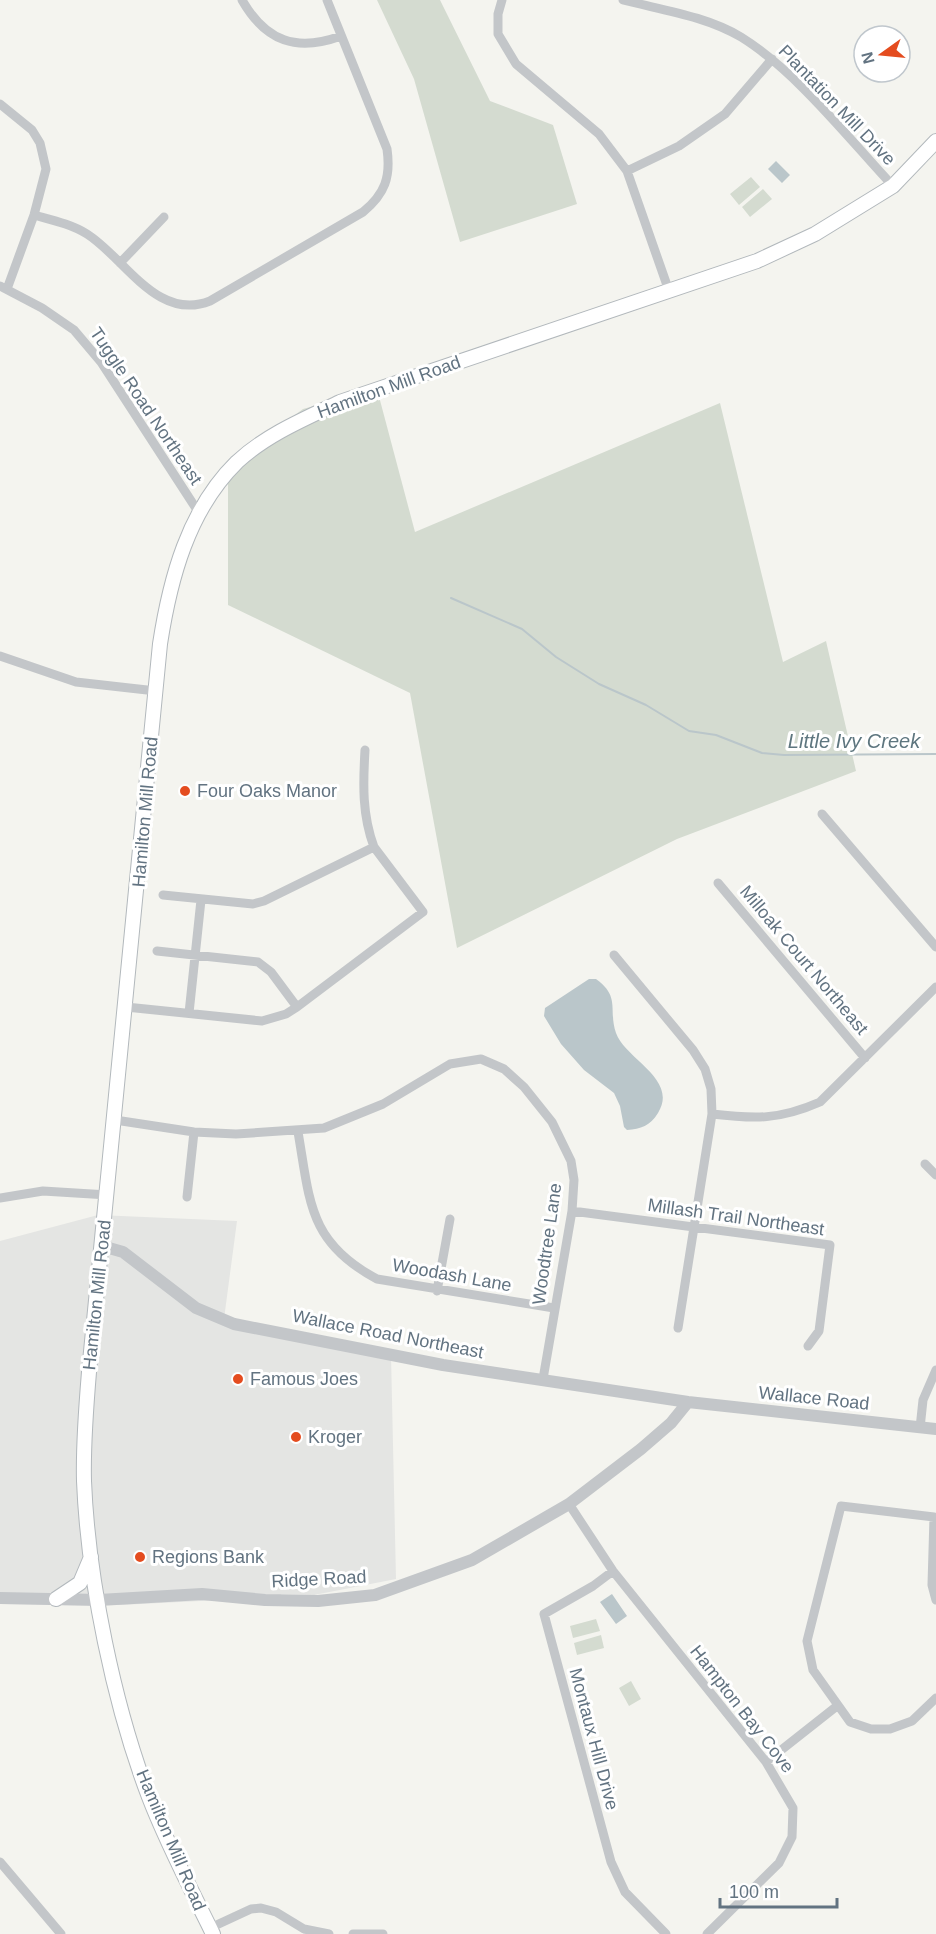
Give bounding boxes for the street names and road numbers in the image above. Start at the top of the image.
street label: Plantation Mill Drive [775,41,899,169]
street label: Tuggle Road Northeast [86,324,206,488]
street label: Hamilton Mill Road [315,352,463,422]
street label: Hamilton Mill Road [128,736,162,888]
street label: Milloak Court Northeast [736,882,872,1038]
street label: Woodtree Lane [529,1182,565,1306]
street label: Millash Trail Northeast [646,1195,826,1239]
street label: Hamilton Mill Road [79,1219,115,1371]
street label: Woodash Lane [391,1255,513,1295]
street label: Wallace Road Northeast [291,1306,485,1362]
street label: Wallace Road [758,1382,870,1414]
street label: Ridge Road [271,1567,367,1591]
street label: Hampton Bay Cove [686,1641,798,1777]
street label: Montaux Hill Drive [565,1666,623,1812]
street label: Hamilton Mill Road [132,1767,210,1913]

